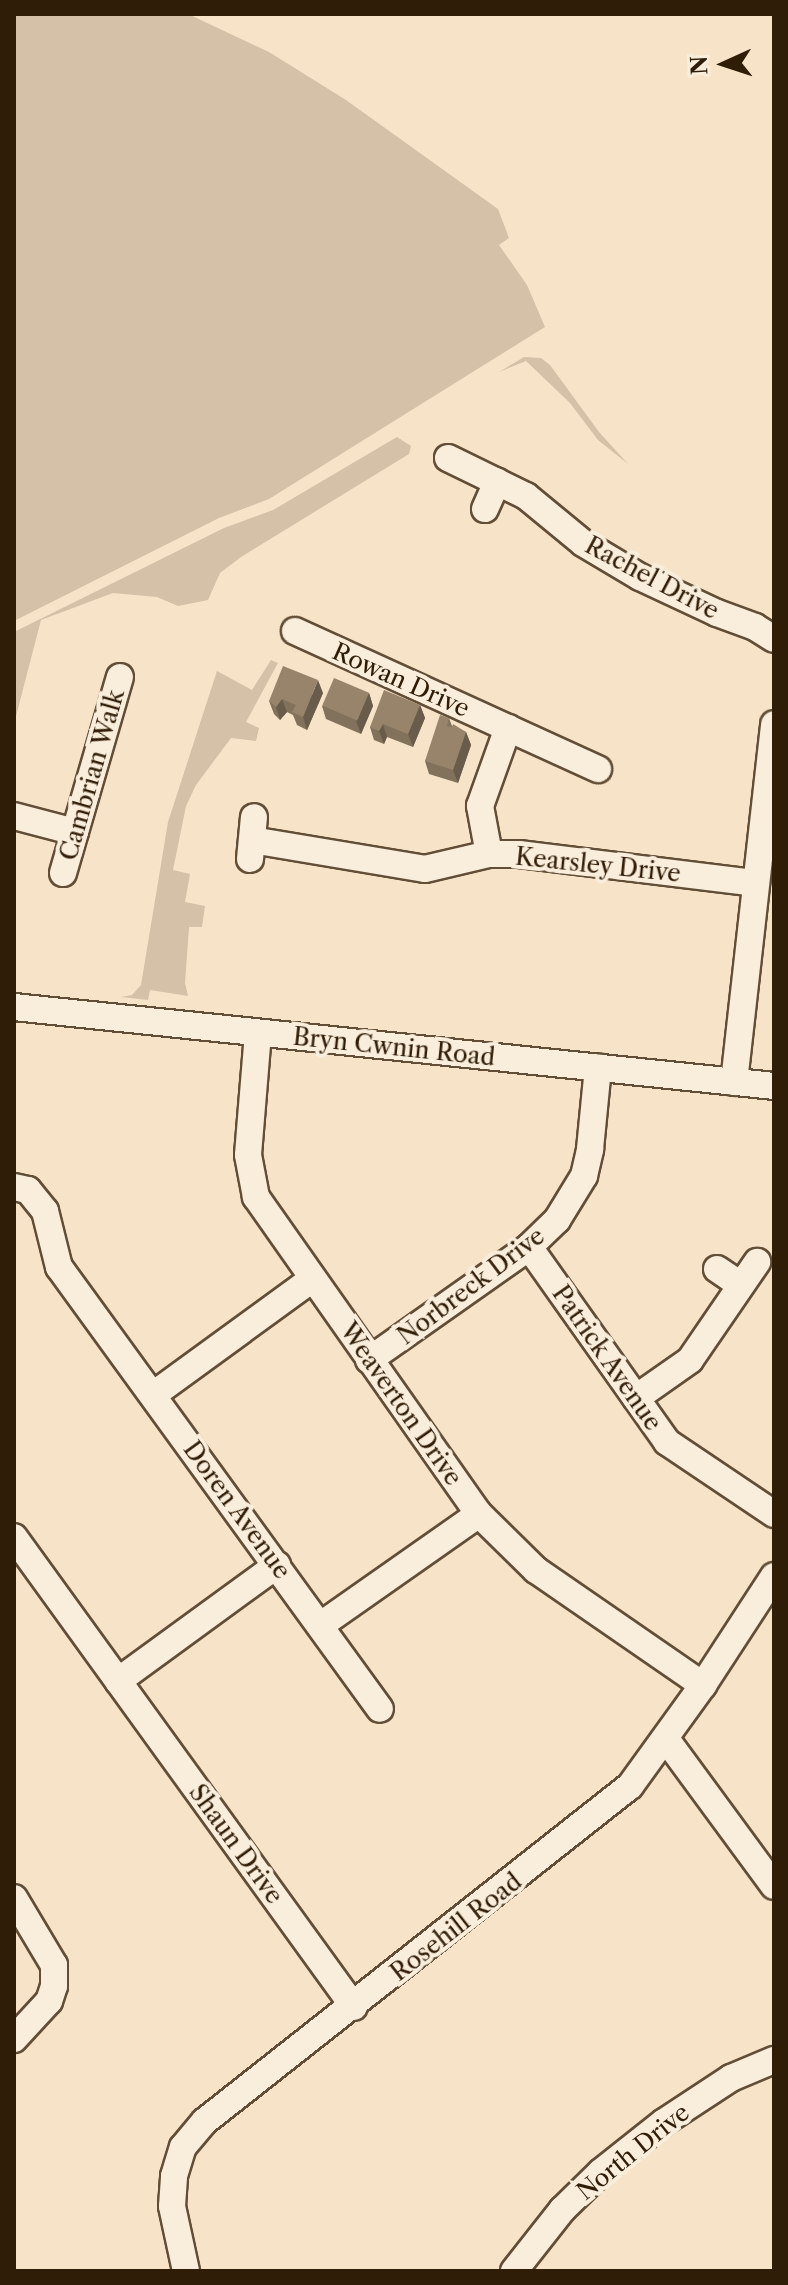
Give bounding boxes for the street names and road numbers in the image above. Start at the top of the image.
street label: Rachel Drive [580,531,724,625]
street label: Rowan Drive [328,637,474,723]
street label: Cambrian Walk [54,686,130,864]
street label: Kearsley Drive [513,842,683,888]
street label: Bryn Cwnin Road [292,1022,496,1072]
street label: Norbreck Drive [392,1221,550,1351]
street label: Patrick Avenue [546,1279,668,1437]
street label: Weaverton Drive [334,1317,468,1491]
street label: Doren Avenue [177,1435,297,1585]
street label: Shaun Drive [183,1779,289,1909]
street label: Rosehill Road [385,1867,527,1987]
street label: North Drive [571,2098,695,2206]

